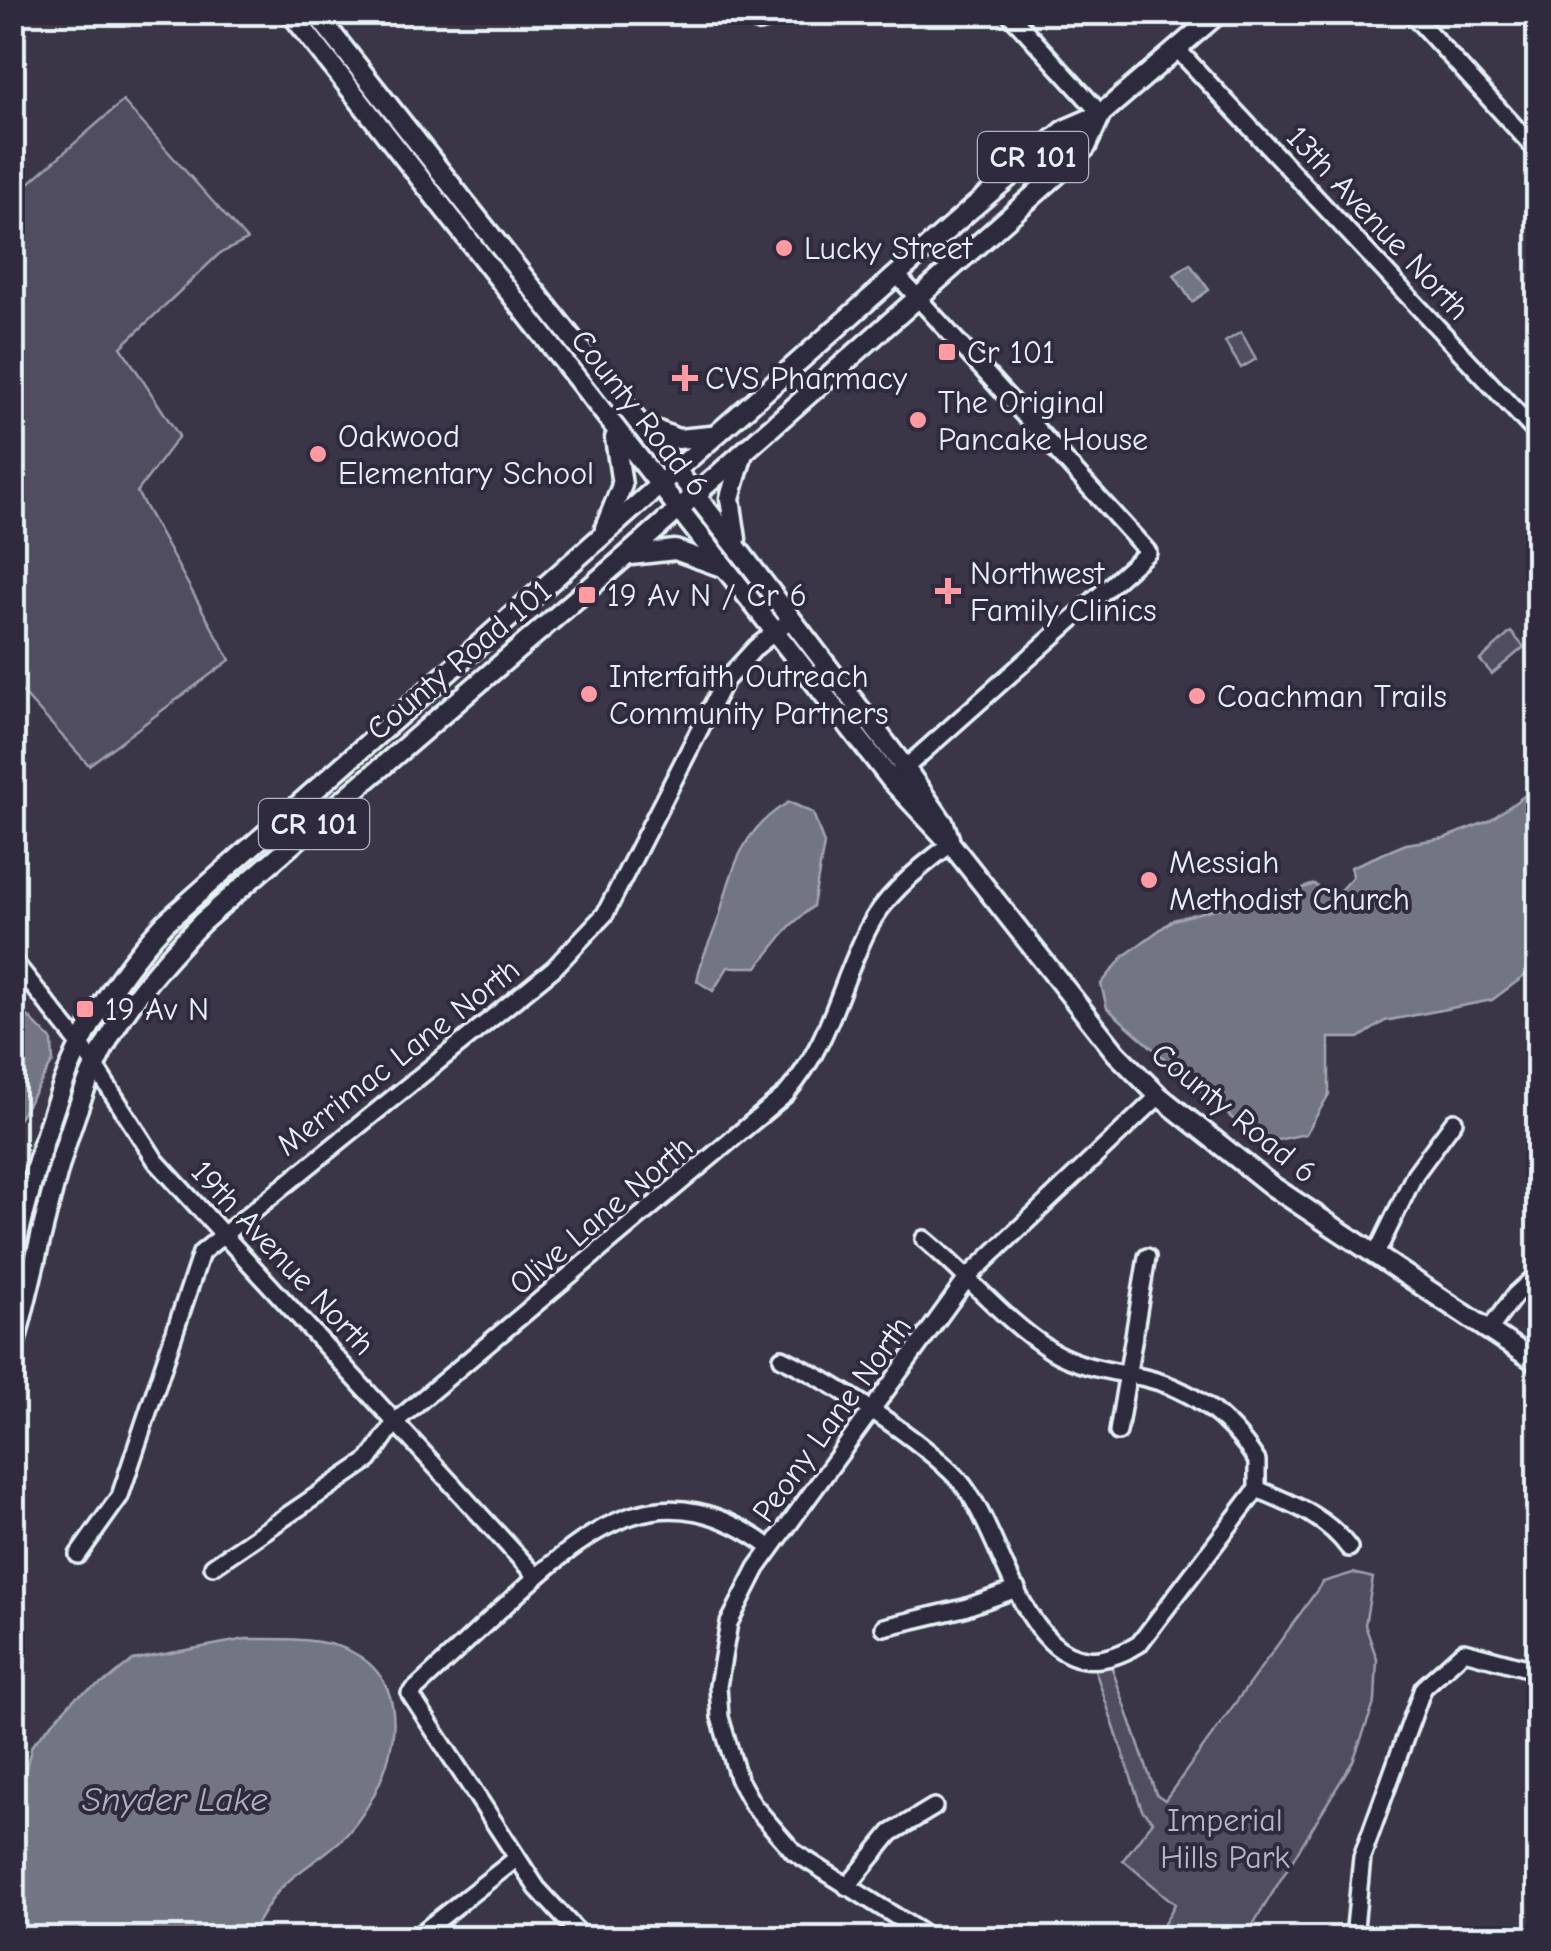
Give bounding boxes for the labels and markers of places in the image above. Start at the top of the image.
place label: Lucky Street [804,230,973,267]
marker: Lucky Street [773,237,795,259]
place label: Cr 101 [967,334,1055,371]
marker: Cr 101 [936,341,958,363]
place label: CVS Pharmacy [705,360,908,397]
marker: CVS Pharmacy [674,367,696,389]
place label: The Original Pancake House [938,384,1148,458]
marker: The Original Pancake House [907,409,929,431]
place label: Oakwood Elementary School [338,418,594,492]
marker: Oakwood Elementary School [307,443,329,465]
place label: Northwest Family Clinics [970,555,1157,629]
place label: 19 Av N / Cr 6 [607,577,807,614]
marker: Northwest Family Clinics [935,578,961,604]
marker: 19 Av N / Cr 6 [576,584,598,606]
place label: Interfaith Outreach Community Partners [609,658,889,732]
place label: Coachman Trails [1217,678,1447,715]
marker: Interfaith Outreach Community Partners [578,683,600,705]
marker: Coachman Trails [1186,685,1208,707]
place label: Messiah Methodist Church [1169,844,1410,918]
marker: Messiah Methodist Church [1138,869,1160,891]
place label: 19 Av N [105,991,209,1028]
marker: 19 Av N [74,998,96,1020]

